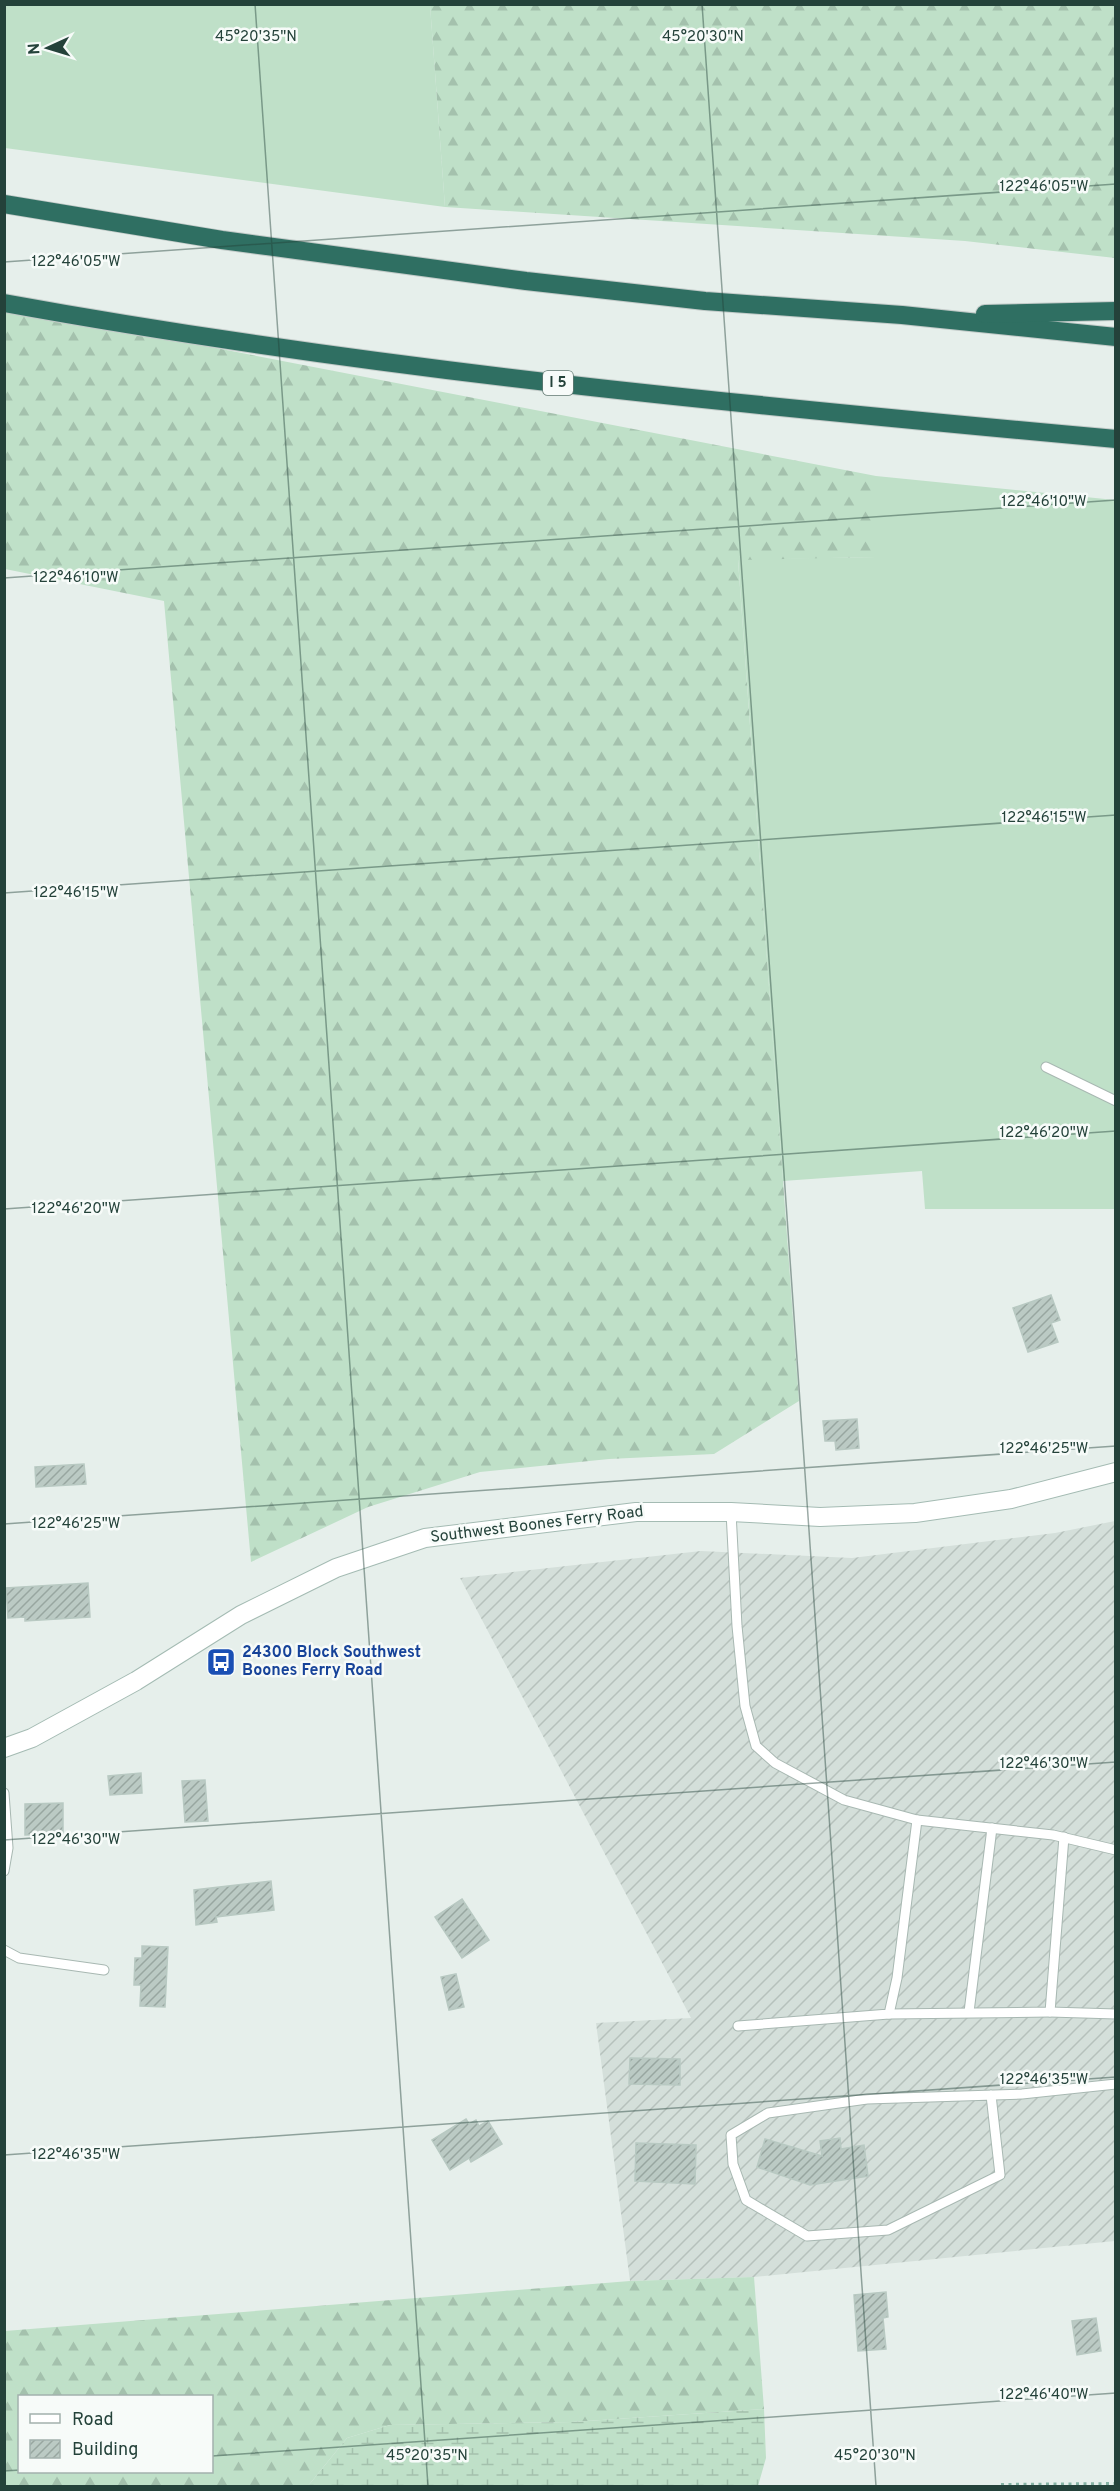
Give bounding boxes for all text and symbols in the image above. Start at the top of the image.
north arrow [18,18,78,78]
text: 45°20'35"N [215,28,297,47]
text: 45°20'30"N [662,28,744,47]
text: N [25,42,45,55]
text: 122°46'05"W [999,178,1089,197]
text: 122°46'05"W [31,253,121,272]
road number: I 5 [543,371,573,395]
text: 122°46'10"W [1001,493,1087,512]
text: 122°46'10"W [33,569,119,588]
text: 122°46'15"W [1001,809,1087,828]
text: 122°46'15"W [33,884,119,903]
text: 122°46'20"W [999,1124,1089,1143]
text: 122°46'20"W [31,1200,121,1219]
text: 122°46'25"W [1000,1440,1088,1459]
street label: Southwest Boones Ferry Road [429,1502,645,1548]
text: 122°46'25"W [32,1515,120,1534]
place label: 24300 Block Southwest Boones Ferry Road [242,1643,421,1681]
bus stop icon: 24300 Block Southwest Boones Ferry Road [205,1646,237,1678]
text: 122°46'30"W [1000,1755,1088,1774]
text: 122°46'30"W [32,1831,120,1850]
text: 122°46'35"W [1000,2071,1088,2090]
text: 122°46'35"W [32,2146,120,2165]
text: 122°46'40"W [999,2386,1089,2405]
legend [18,2395,213,2473]
text: Road [72,2409,114,2432]
text: Building [72,2439,138,2462]
text: 45°20'35"N [386,2447,468,2466]
text: 45°20'30"N [834,2447,916,2466]

